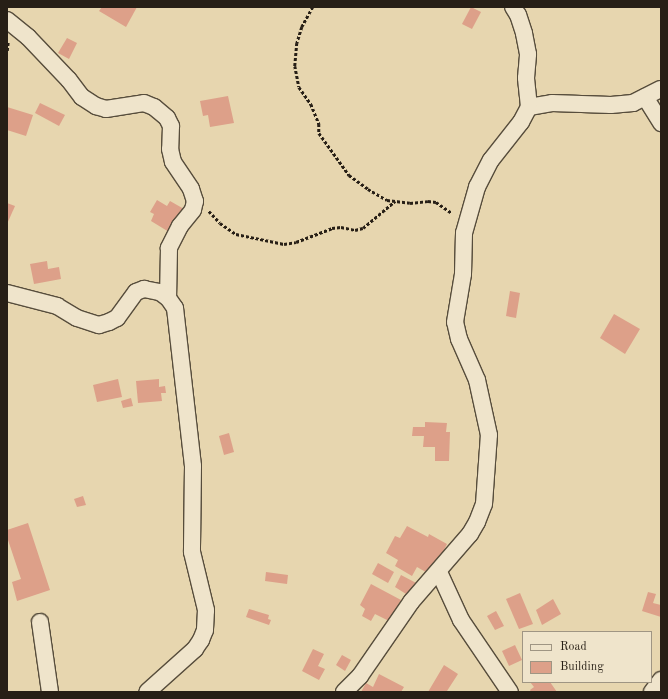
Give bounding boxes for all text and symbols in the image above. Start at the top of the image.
legend [522,631,652,683]
text: Road [560,641,587,653]
text: Building [560,661,604,673]

